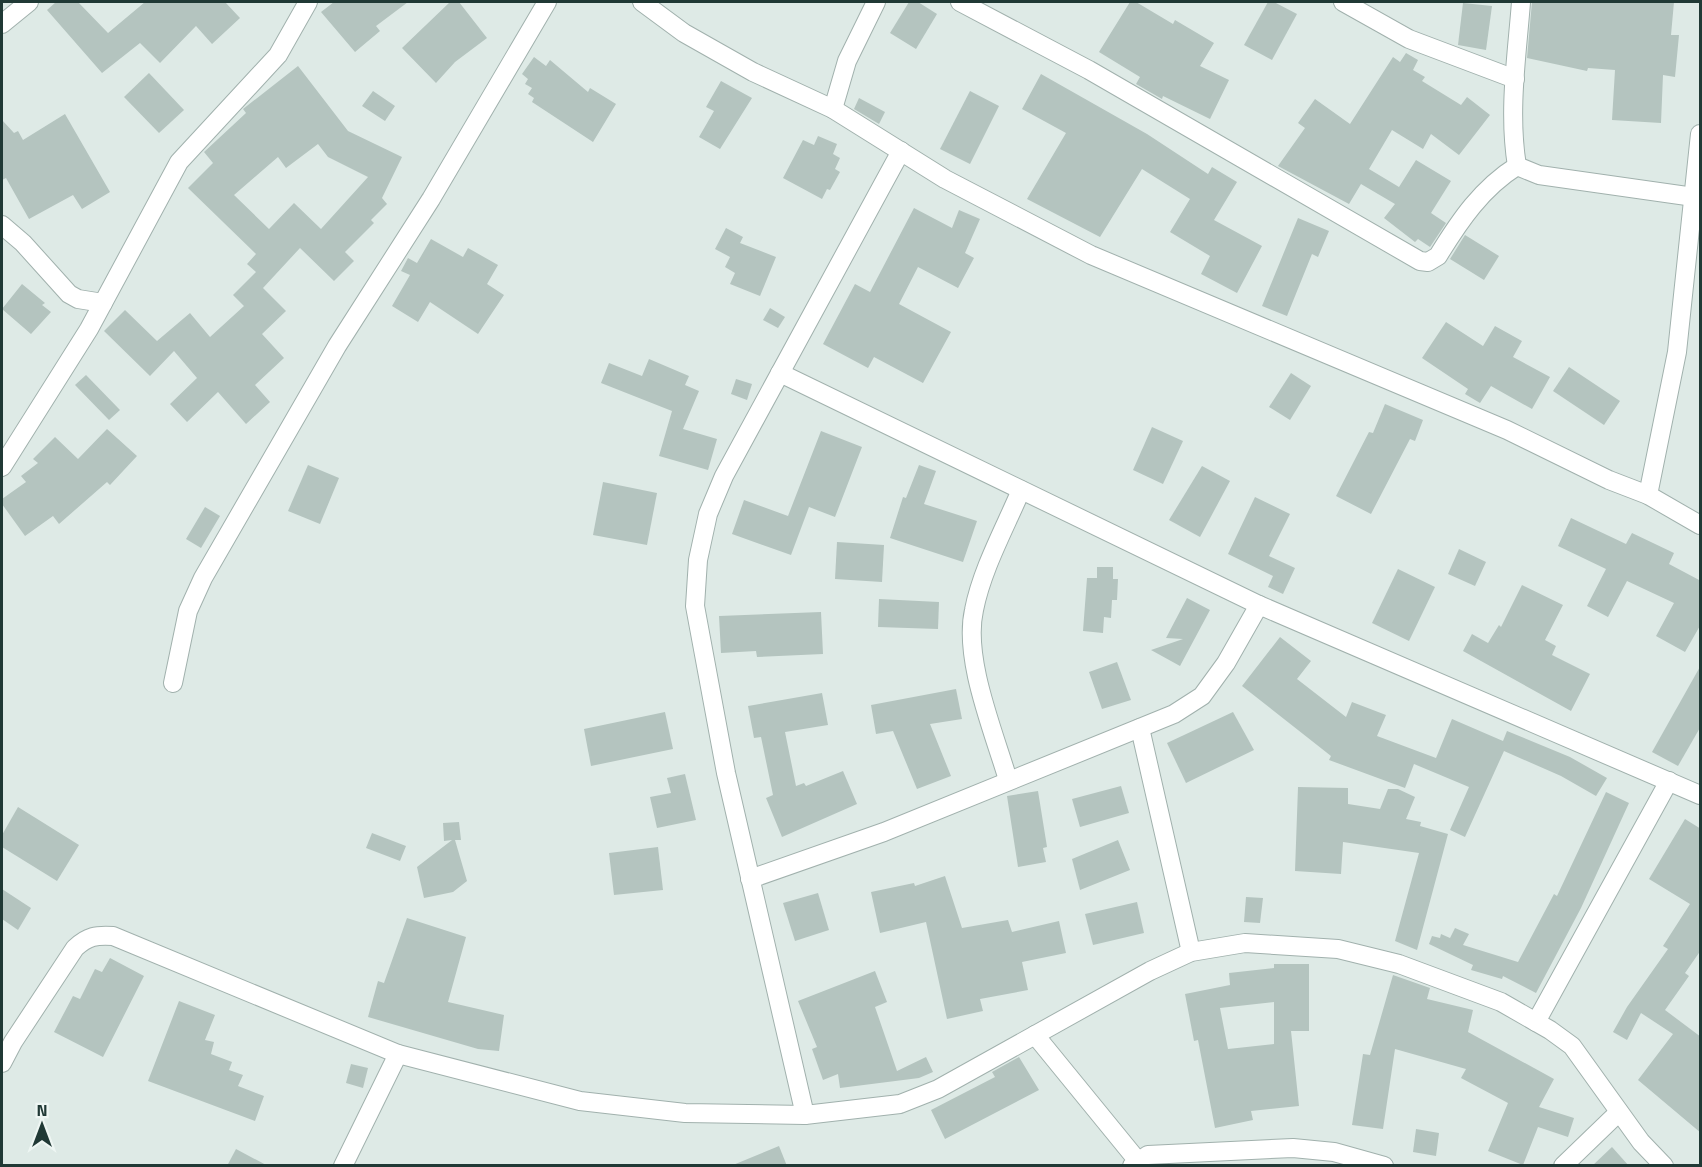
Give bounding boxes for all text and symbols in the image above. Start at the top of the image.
north arrow [12,1095,72,1155]
text: N [36,1098,48,1122]

